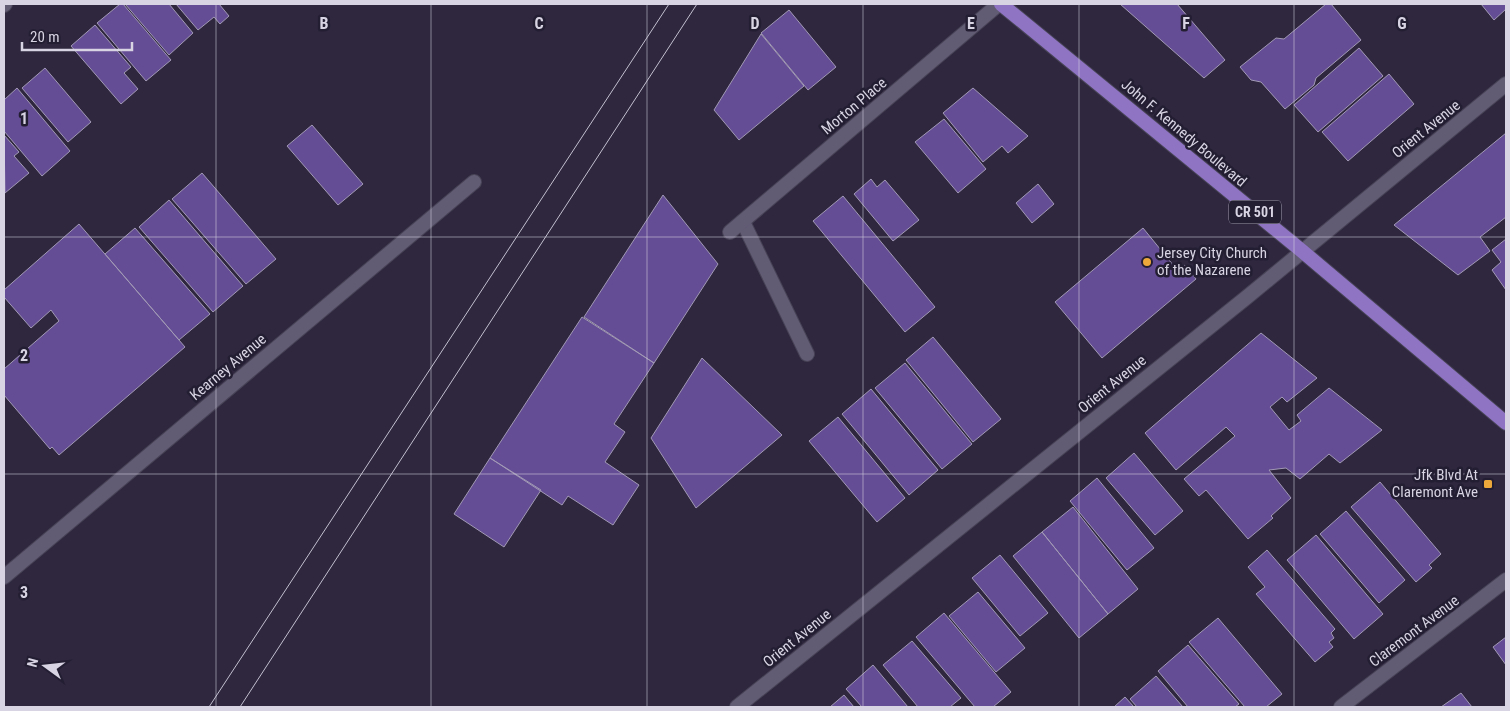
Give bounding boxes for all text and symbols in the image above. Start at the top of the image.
text: B [320,14,329,33]
text: C [534,14,544,33]
text: D [750,14,760,33]
text: E [967,14,975,33]
text: F [1182,14,1190,33]
text: G [1397,14,1407,33]
scale bar [22,20,132,52]
text: 20 m [30,28,60,46]
street label: Morton Place [818,74,890,138]
street label: John F. Kennedy Boulevard [1118,75,1250,191]
street label: Orient Avenue [1388,96,1464,162]
text: 1 [20,109,28,128]
road number: CR 501 [1229,200,1281,223]
place label: Jersey City Church of the Nazarene [1157,244,1267,279]
marker: Jersey City Church of the Nazarene [1141,256,1153,268]
street label: Kearney Avenue [186,330,270,404]
text: 2 [20,346,28,365]
street label: Orient Avenue [1074,351,1150,417]
place label: Jfk Blvd At Claremont Ave [1392,466,1478,501]
marker: Jfk Blvd At Claremont Ave [1482,478,1494,490]
text: 3 [20,583,28,602]
street label: Claremont Avenue [1366,591,1462,671]
street label: Orient Avenue [759,605,835,671]
north arrow [20,641,70,691]
text: N [24,656,41,669]

